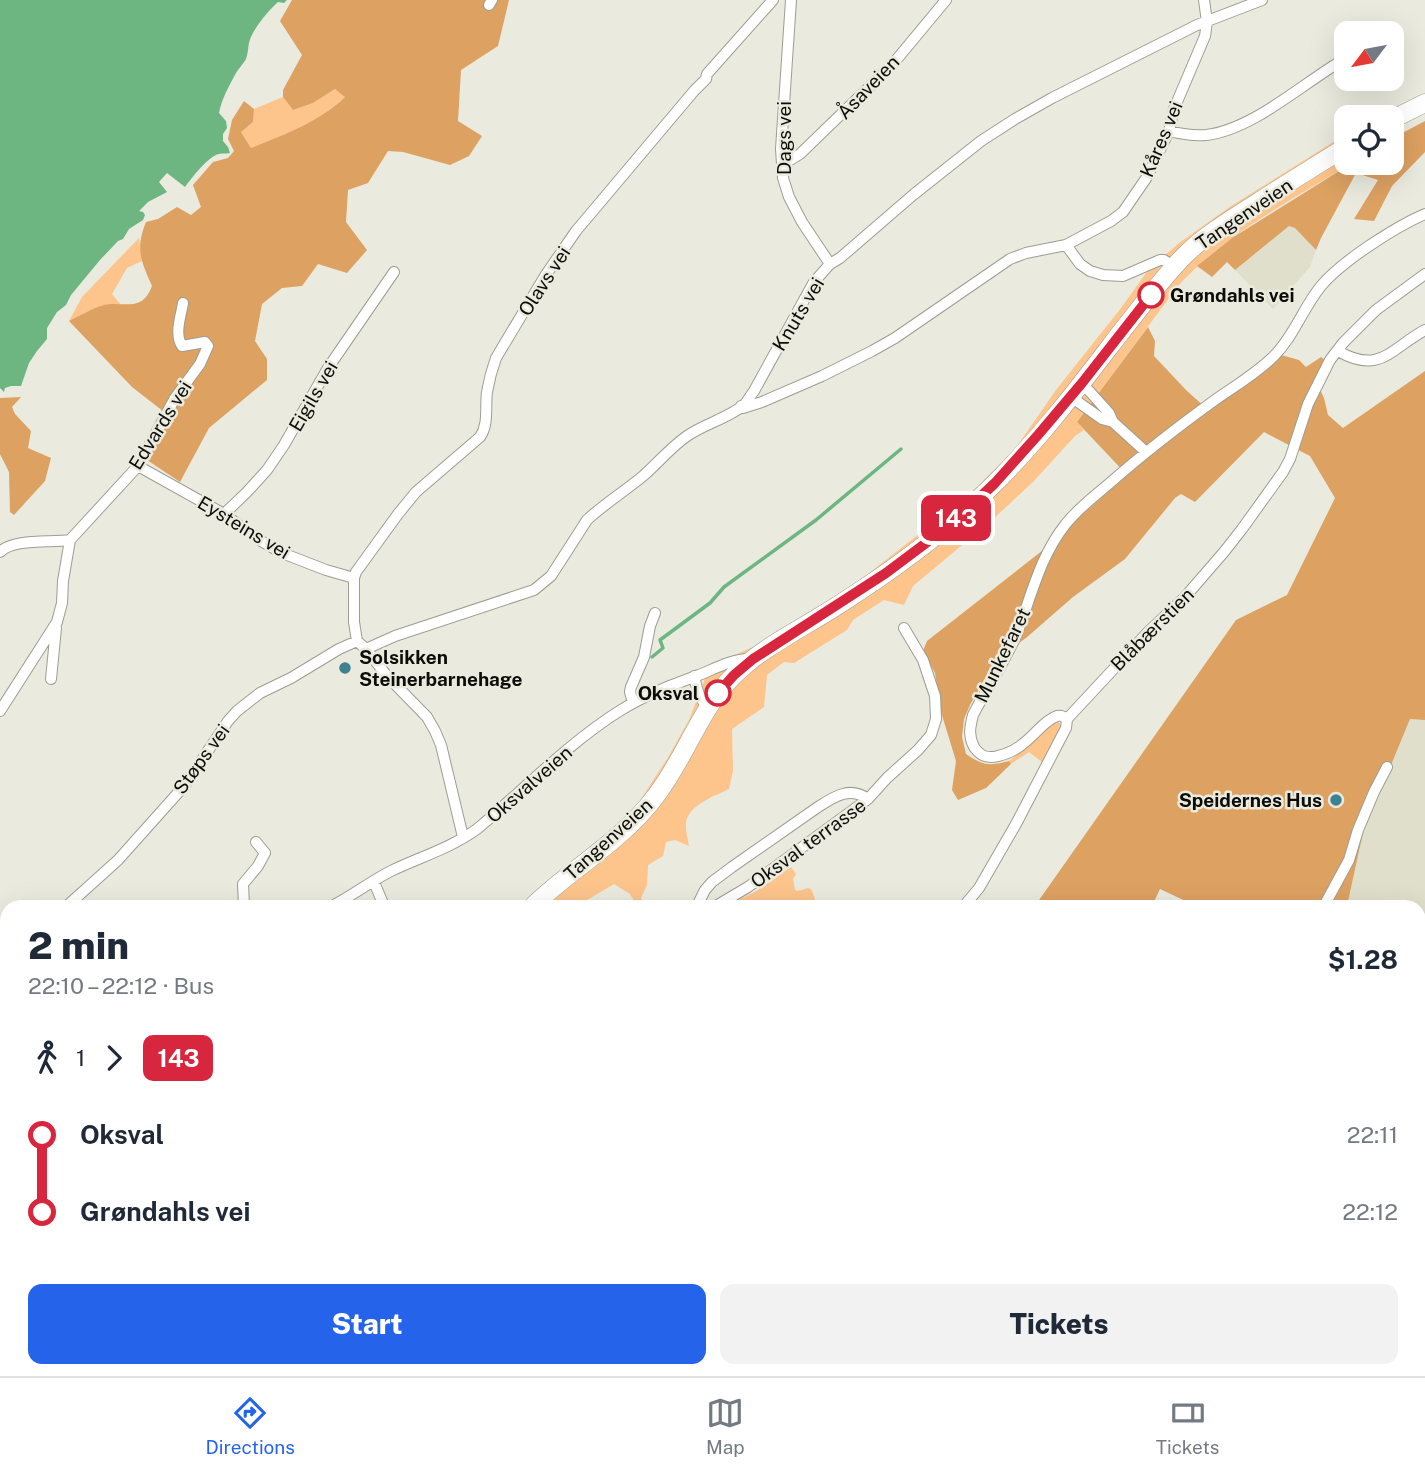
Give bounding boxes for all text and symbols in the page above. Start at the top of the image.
north arrow [1334,21,1404,91]
map controls [1334,21,1404,175]
street label: Åsaveien [832,50,904,123]
street label: Kåres vei [1135,98,1187,180]
street label: Dags vei [773,101,795,175]
button: locate [1334,105,1404,175]
street label: Tangenveien [1192,174,1296,254]
street label: Olavs vei [514,242,574,320]
street label: Knuts vei [768,274,828,354]
marker: Grøndahls vei [1138,282,1164,308]
place label: Grøndahls vei [1170,284,1295,306]
street label: Eigils vei [284,357,342,435]
street label: Edvards vei [124,377,196,473]
street label: Eysteins vei [194,491,294,563]
line badge: 143 [916,495,996,541]
text: 143 [935,504,977,532]
street label: Blåbærstien [1106,583,1198,675]
street label: Munkefaret [970,604,1034,706]
place label: Solsikken Steinerbarnehage [359,646,523,690]
marker: Solsikken Steinerbarnehage [337,660,353,676]
marker: Oksval [705,680,731,706]
place label: Oksval [638,682,699,704]
street label: Støps vei [168,720,234,798]
street label: Oksvalveien [482,741,576,827]
place label: Speidernes Hus [1179,789,1322,811]
marker: Speidernes Hus [1328,792,1344,808]
street label: Tangenveien [559,794,657,884]
street label: Oksval terrasse [746,794,870,892]
text: 2 min [28,923,129,968]
text: $1.28 [1328,944,1398,975]
text: 22:10 – 22:12 · Bus [28,972,214,999]
icon: walk [28,1039,66,1077]
icon: forward [95,1039,133,1077]
text: 1 [76,1044,85,1071]
text: 143 [157,1044,199,1072]
text: Oksval [80,1119,164,1150]
text: 22:11 [1347,1121,1398,1148]
text: Grøndahls vei [80,1196,250,1227]
text: 22:12 [1342,1198,1398,1225]
button: Start [28,1284,706,1364]
button: Tickets [720,1284,1398,1364]
tab: Directions [206,1394,295,1458]
tab: Map [706,1394,745,1458]
tab: Tickets [1156,1394,1219,1458]

